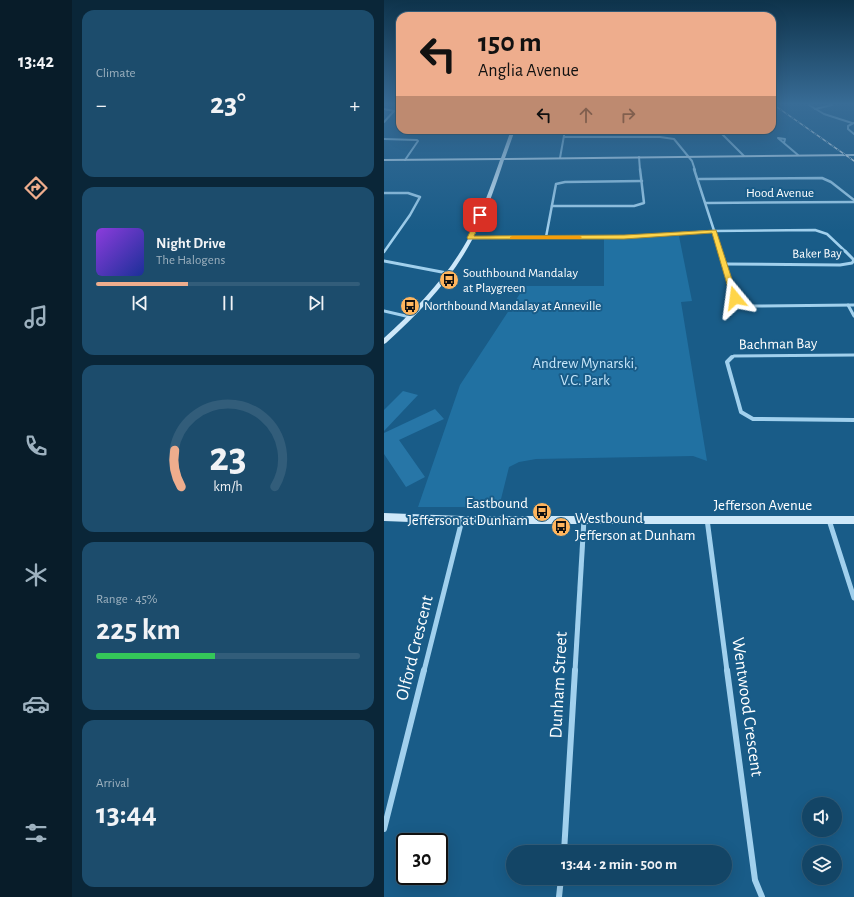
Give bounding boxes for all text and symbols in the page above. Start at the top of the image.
icon: left [412,28,464,80]
text: 150 m [478,29,542,57]
text: 13:42 [18,53,54,71]
text: Anglia Avenue [478,62,579,80]
text: Climate [96,67,135,80]
text: 23° [210,89,246,119]
text: − [96,94,107,116]
text: + [349,94,360,116]
icon: left [533,104,555,126]
icon: ahead [575,104,597,126]
icon: right [617,104,639,126]
icon: directions [22,174,50,202]
street label: Hood Avenue [746,187,814,200]
pin [463,198,497,232]
icon: arrive [469,204,491,226]
text: Night Drive [156,236,226,251]
street label: Baker Bay [792,247,842,261]
text: The Halogens [156,254,225,267]
place label: Southbound Mandalay at Playgreen [463,267,578,295]
bus stop icon: Southbound Mandalay at Playgreen [438,269,460,291]
position arrow [714,277,756,319]
icon: previous [129,292,151,314]
icon: pause [217,292,239,314]
icon: next [305,292,327,314]
bus stop icon: Northbound Mandalay at Anneville [399,295,421,317]
place label: Northbound Mandalay at Anneville [424,300,601,313]
icon: music [22,303,50,331]
street label: Bachman Bay [739,336,818,352]
park label: Andrew Mynarski, V.C. Park [532,356,638,388]
icon: phone [22,432,50,460]
text: 23 [209,436,247,477]
text: km/h [213,479,243,493]
place label: Eastbound Jefferson at Dunham [407,496,528,528]
street label: Jefferson Avenue [714,498,812,513]
bus stop icon: Eastbound Jefferson at Dunham [531,501,553,523]
place label: Westbound Jefferson at Dunham [575,511,696,543]
bus stop icon: Westbound Jefferson at Dunham [550,516,572,538]
icon: climate [22,561,50,589]
text: Range · 45% [96,593,158,606]
street label: Olford Crescent [393,593,437,702]
text: 225 km [96,615,181,645]
street label: Dunham Street [547,631,571,739]
street label: Wentwood Crescent [728,636,766,778]
icon: car [22,690,50,718]
text: Arrival [96,777,129,790]
map controls [802,797,842,885]
button: sound [802,797,842,837]
text: 13:44 [96,799,157,829]
icon: filters [22,819,50,847]
speed limit sign: 30 [396,833,448,885]
button: layers [802,845,842,885]
text: 13:44 · 2 min · 500 m [561,857,677,872]

